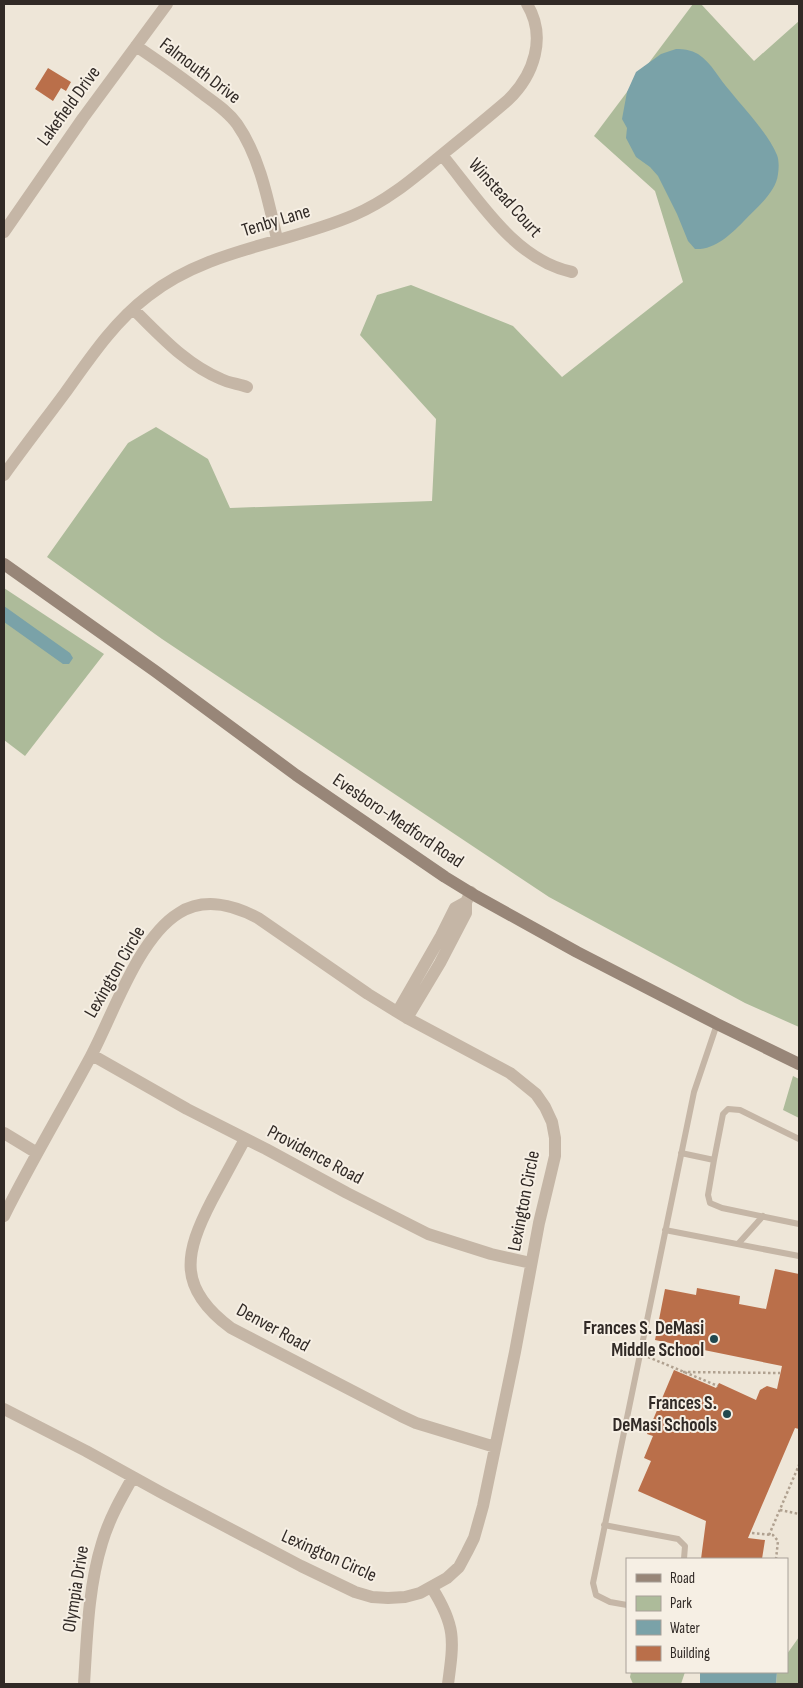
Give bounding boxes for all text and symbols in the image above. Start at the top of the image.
street label: Falmouth Drive [155,33,245,109]
street label: Lakefield Drive [33,62,105,150]
street label: Winstead Court [463,154,547,243]
street label: Tenby Lane [239,200,313,242]
street label: Evesboro-Medford Road [328,769,468,873]
street label: Lexington Circle [80,922,150,1022]
street label: Providence Road [263,1120,367,1190]
street label: Lexington Circle [503,1149,545,1253]
street label: Denver Road [232,1299,314,1357]
place label: Frances S. DeMasi Middle School [583,1317,704,1362]
marker: Frances S. DeMasi Middle School [708,1333,720,1345]
place label: Frances S. DeMasi Schools [612,1392,717,1437]
marker: Frances S. DeMasi Schools [721,1408,733,1420]
street label: Lexington Circle [278,1525,380,1587]
street label: Olympia Drive [58,1544,94,1634]
legend [626,1558,788,1673]
text: Road [670,1569,695,1588]
text: Park [670,1594,692,1613]
text: Water [670,1619,701,1638]
text: Building [670,1644,710,1663]

